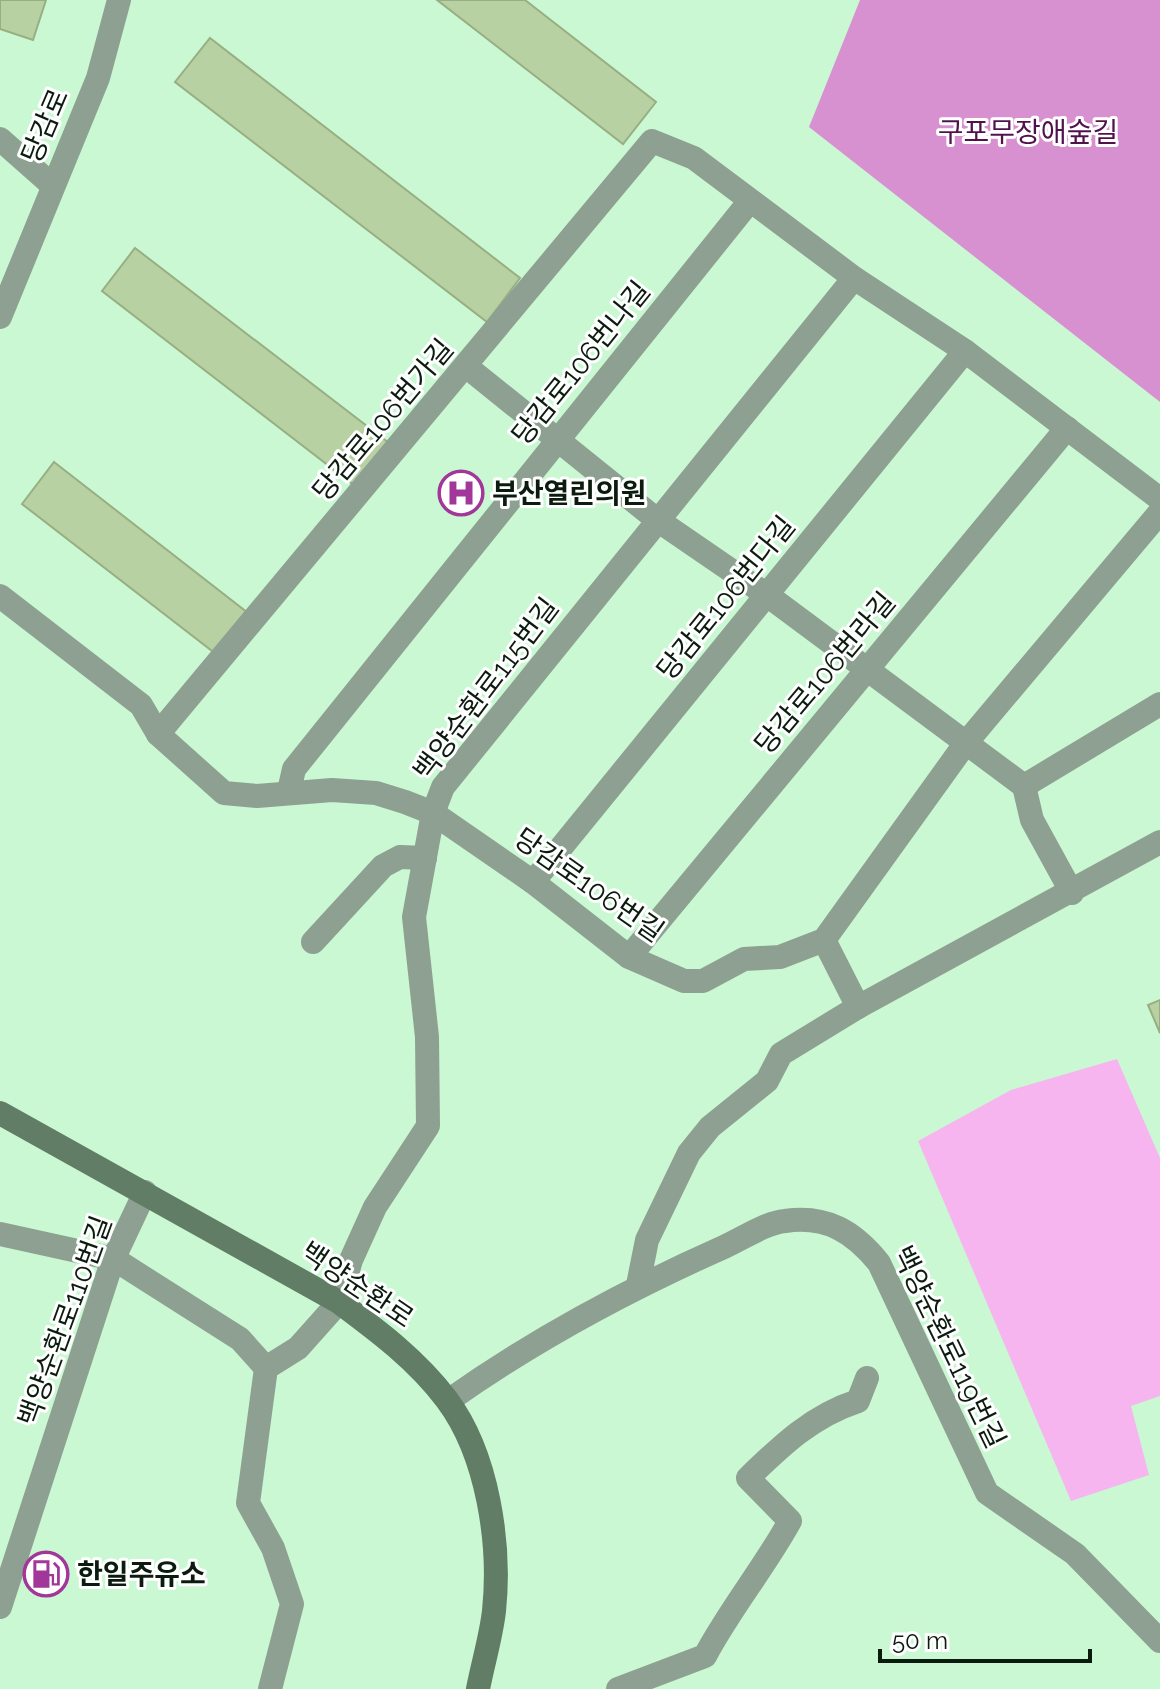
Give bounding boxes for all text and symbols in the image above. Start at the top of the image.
street label: 당감로 [15,84,75,168]
park label: 구포무장애숲길 [938,116,1118,149]
street label: 당감로106번나길 [505,275,657,451]
street label: 당감로106번가길 [306,333,460,507]
hospital icon: 부산열린의원 [437,469,485,517]
place label: 부산열린의원 [492,477,647,510]
street label: 당감로106번다길 [650,510,802,686]
street label: 당감로106번라길 [748,586,902,760]
street label: 백양순환로115번길 [407,591,565,787]
street label: 당감로106번길 [508,821,670,949]
street label: 백양순환로110번길 [12,1211,118,1431]
street label: 백양순환로 [294,1235,420,1335]
street label: 백양순환로119번길 [886,1241,1012,1453]
fuel station icon: 한일주유소 [22,1550,70,1598]
place label: 한일주유소 [77,1558,206,1591]
scale bar [880,1613,1090,1663]
text: 50 m [892,1626,948,1655]

